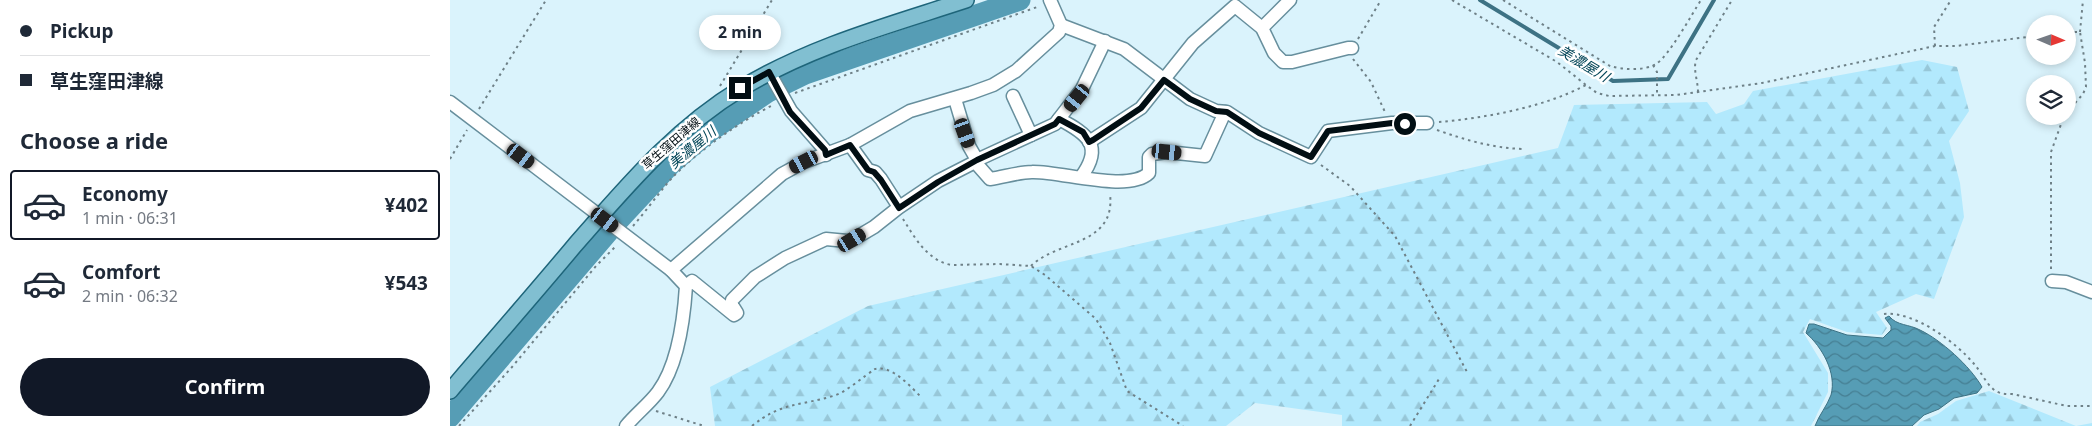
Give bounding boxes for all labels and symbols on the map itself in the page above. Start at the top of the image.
north arrow [2026,15,2076,65]
callout: 2 min [699,16,781,51]
water label: 美濃屋川 [1555,40,1615,87]
route end [729,77,751,99]
car [1061,82,1092,114]
street label: 草生窪田津線 [638,113,704,173]
route start [1394,113,1416,135]
car [952,116,977,150]
water label: 美濃屋川 [664,120,721,172]
car [504,141,537,171]
car [1151,143,1182,161]
car [787,149,820,175]
car [588,205,621,235]
car [835,226,868,254]

